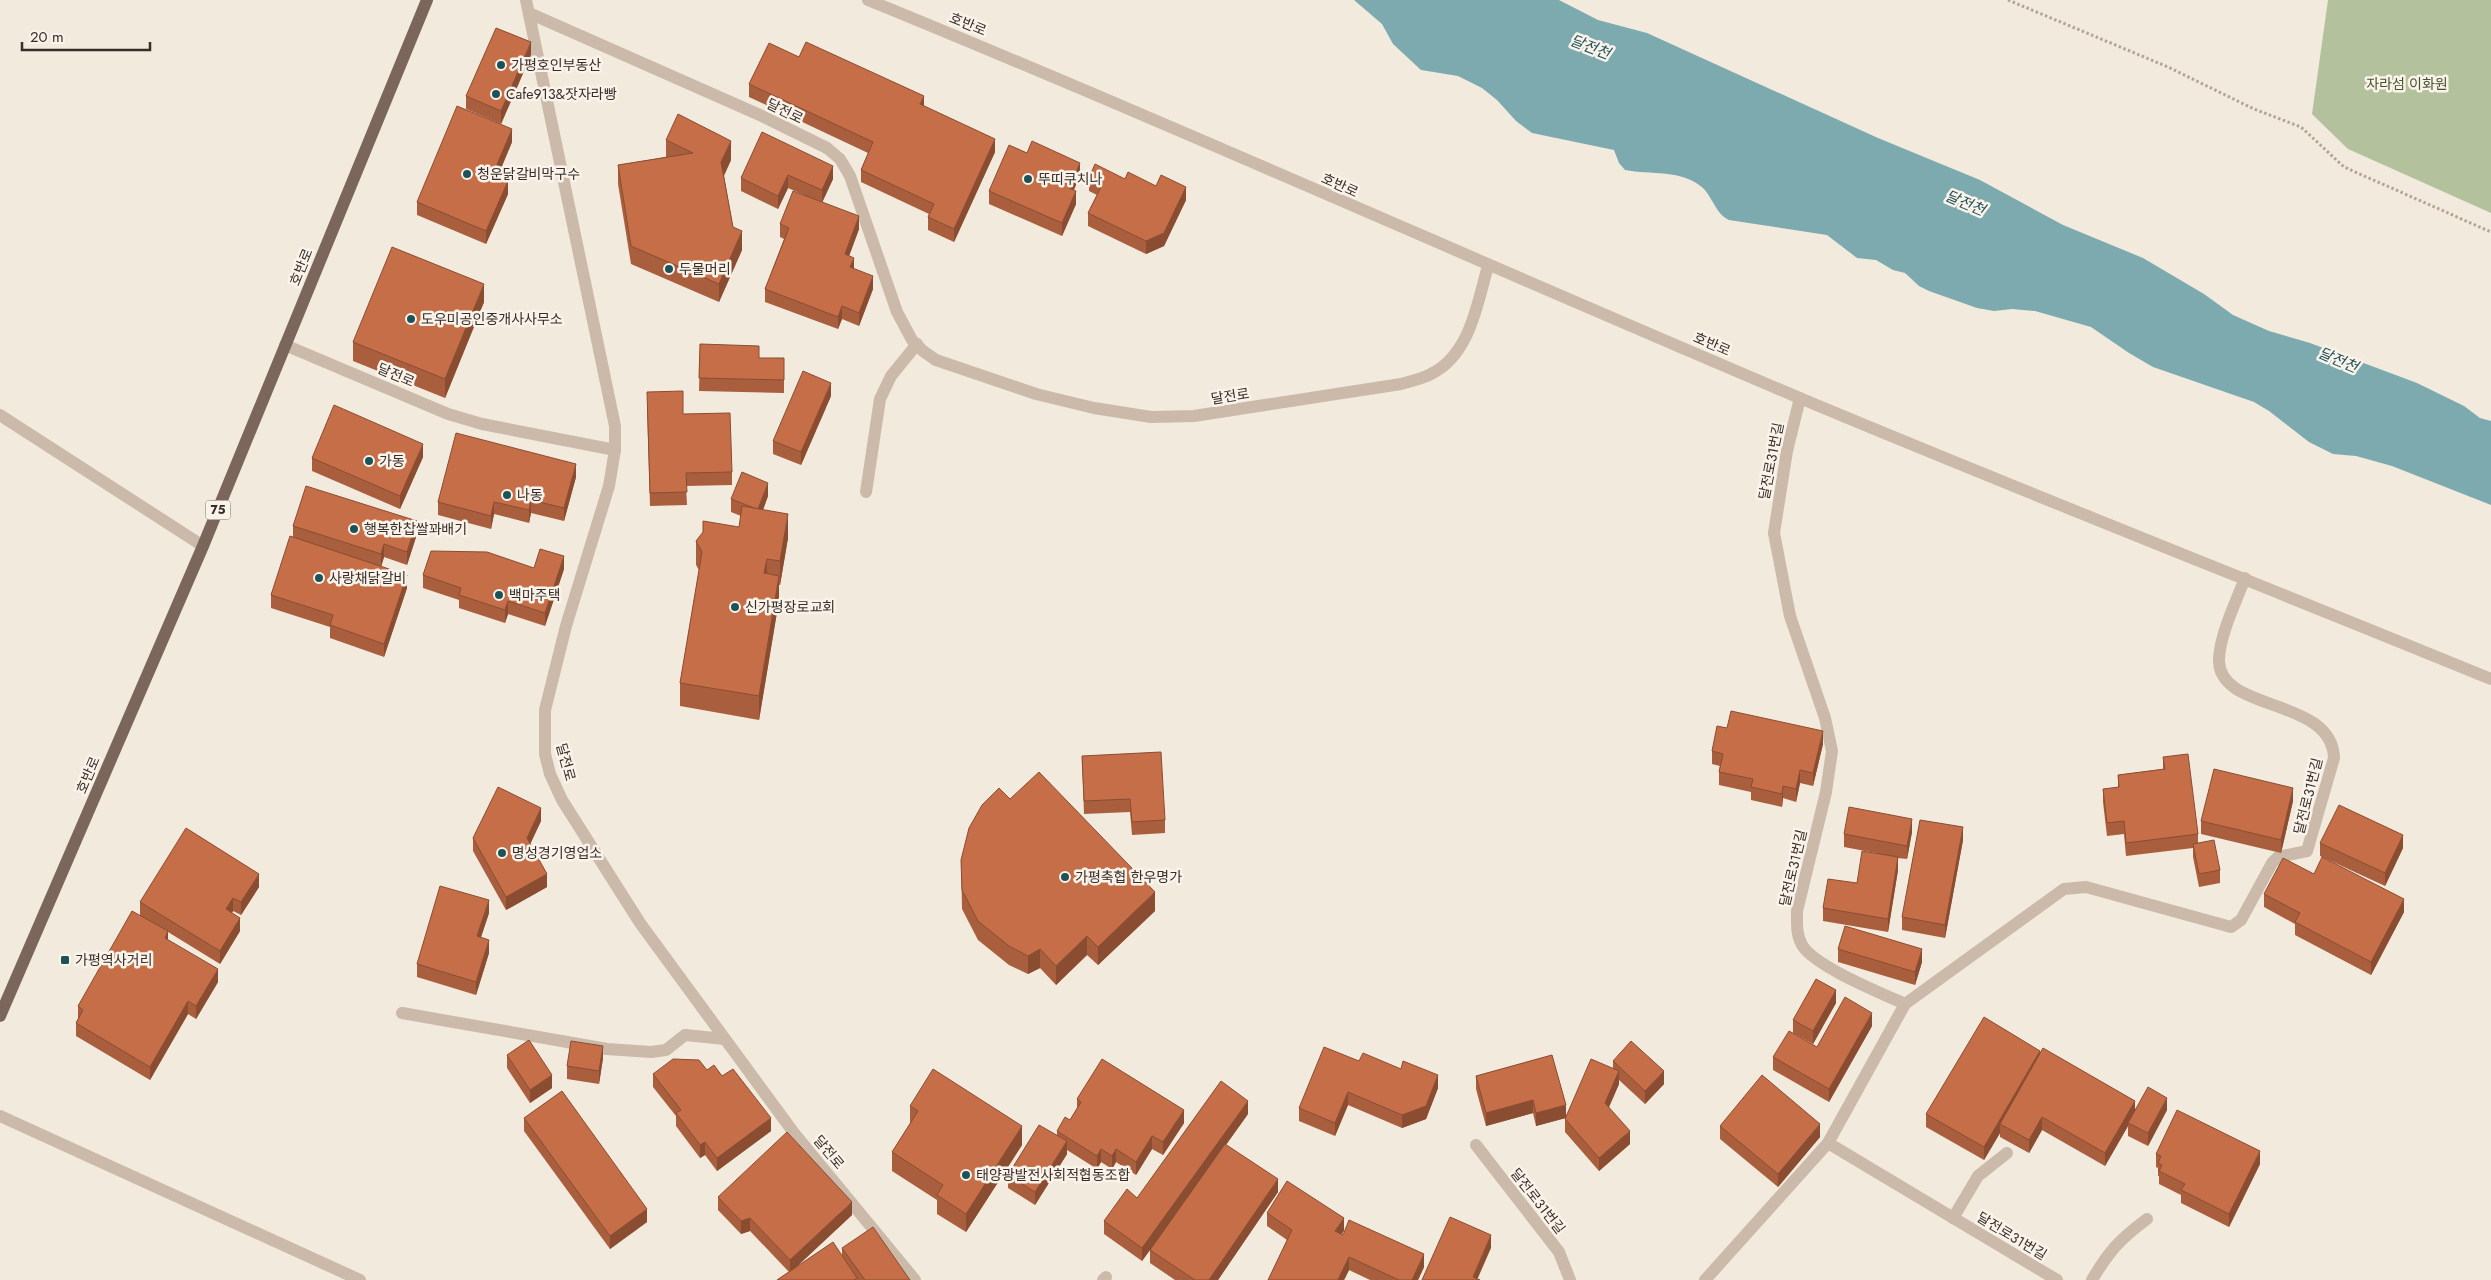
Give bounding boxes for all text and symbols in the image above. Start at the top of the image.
street label: 호반로 [946,7,990,41]
scale bar [22,20,150,52]
text: 20 m [30,26,64,48]
water label: 달전천 [1567,29,1615,65]
place label: 가평호인부동산 [511,55,601,75]
marker: 가평호인부동산 [495,59,507,71]
park label: 자라섬 이화원 [2366,74,2448,94]
place label: Cafe913&잣자라빵 [506,84,617,104]
marker: Cafe913&잣자라빵 [490,88,502,100]
street label: 달전로 [763,94,807,129]
place label: 청운닭갈비막구수 [477,164,580,184]
marker: 청운닭갈비막구수 [461,168,473,180]
street label: 호반로 [1318,168,1362,202]
place label: 뚜띠쿠치나 [1038,169,1103,189]
marker: 뚜띠쿠치나 [1022,173,1034,185]
water label: 달전천 [1942,185,1990,222]
street label: 호반로 [284,245,318,289]
place label: 두물머리 [679,259,731,279]
marker: 두물머리 [663,263,675,275]
place label: 도우미공인중개사사무소 [421,309,563,329]
marker: 도우미공인중개사사무소 [405,313,417,325]
street label: 호반로 [1690,327,1734,361]
water label: 달전천 [2315,342,2363,379]
street label: 달전로 [374,358,418,392]
street label: 달전로 [1209,383,1251,409]
street label: 달전로31번길 [1754,421,1788,501]
place label: 가동 [379,451,405,471]
marker: 가동 [363,455,375,467]
place label: 나동 [517,485,543,505]
marker: 나동 [501,489,513,501]
road number: 75 [206,500,230,520]
place label: 행복한찹쌀꽈배기 [364,519,467,539]
marker: 행복한찹쌀꽈배기 [348,523,360,535]
place label: 사랑채닭갈비 [329,568,406,588]
marker: 사랑채닭갈비 [313,572,325,584]
place label: 백마주택 [509,585,561,605]
marker: 백마주택 [493,589,505,601]
place label: 신가평장로교회 [745,597,835,617]
marker: 신가평장로교회 [729,601,741,613]
street label: 달전로 [551,741,581,783]
street label: 호반로 [71,753,105,797]
street label: 달전로31번길 [2289,756,2327,836]
street label: 달전로31번길 [1774,828,1812,908]
place label: 명성경기영업소 [512,843,602,863]
marker: 명성경기영업소 [496,847,508,859]
place label: 가평축협 한우명가 [1075,867,1182,887]
marker: 가평축협 한우명가 [1059,871,1071,883]
place label: 가평역사거리 [75,950,152,970]
marker: 가평역사거리 [59,954,71,966]
street label: 달전로 [809,1131,849,1173]
street label: 달전로31번길 [1506,1164,1570,1238]
place label: 태양광발전사회적협동조합 [976,1165,1131,1185]
marker: 태양광발전사회적협동조합 [960,1169,972,1181]
street label: 달전로31번길 [1973,1207,2051,1265]

